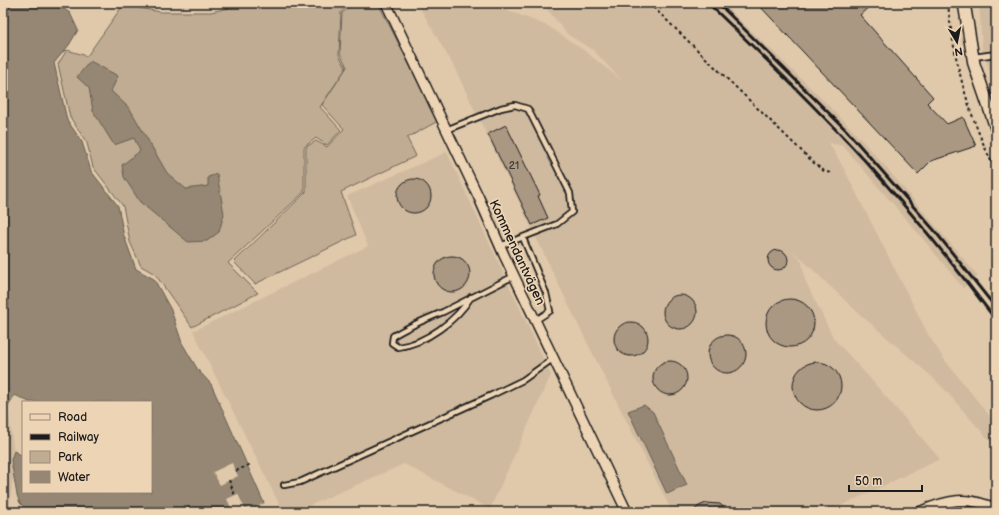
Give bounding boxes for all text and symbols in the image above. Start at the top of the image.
north arrow [937,22,977,62]
text: N [953,44,964,58]
house number: 21 [509,159,519,172]
street label: Kommendantvägen [486,197,549,308]
legend [22,401,152,493]
text: Road [58,410,87,425]
text: Railway [58,430,100,445]
text: Park [58,450,82,465]
scale bar [849,467,922,493]
text: Water [58,470,90,485]
text: 50 m [855,474,882,489]

